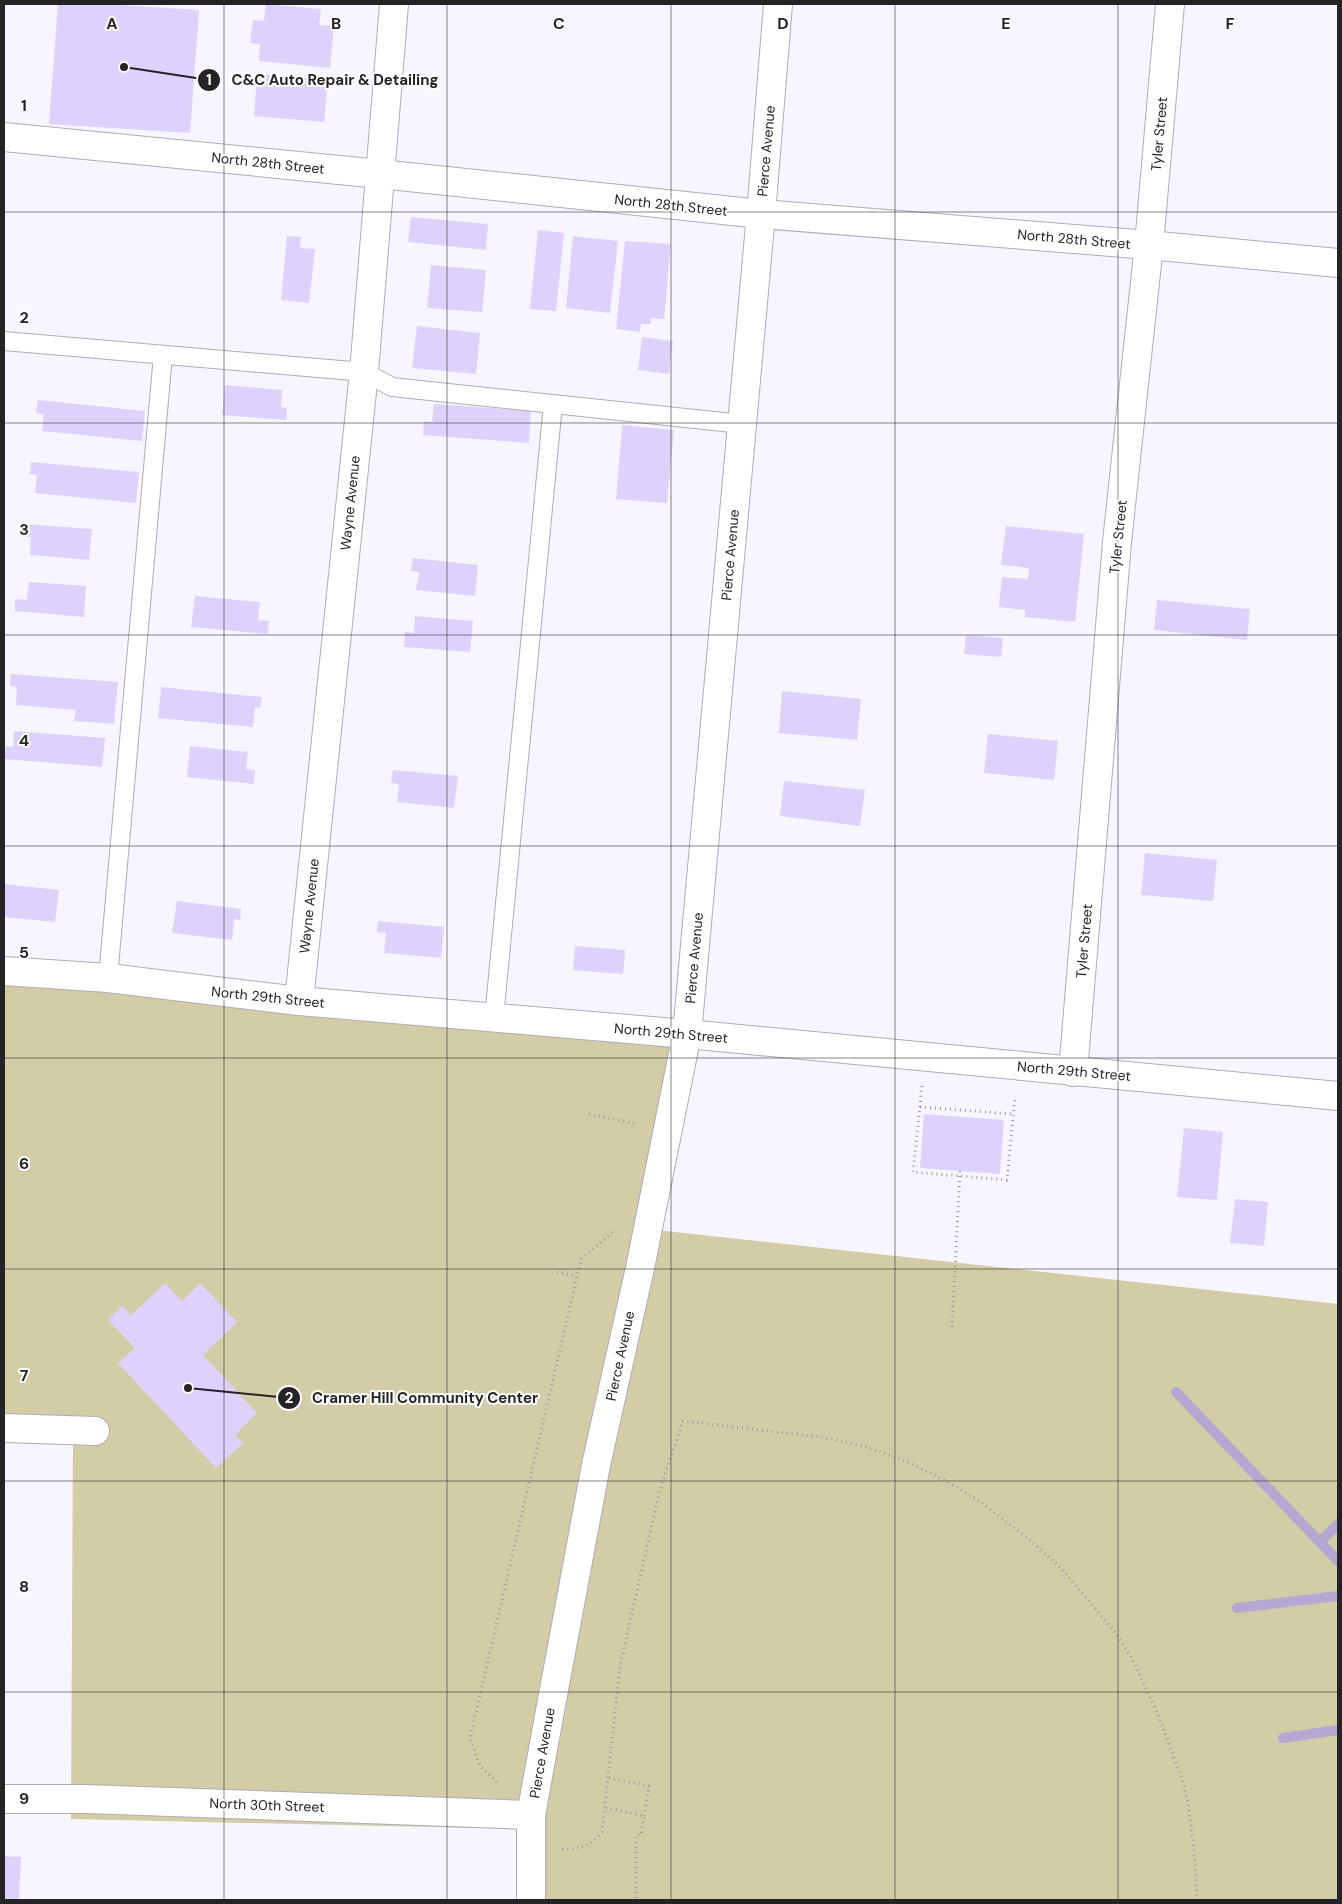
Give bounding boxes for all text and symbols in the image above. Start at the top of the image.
text: A [106,13,118,34]
text: B [331,13,341,34]
text: C [553,13,565,34]
text: D [777,13,789,34]
text: E [1001,13,1011,34]
text: F [1226,13,1235,34]
callout: C&C Auto Repair & Detailing [196,65,448,95]
text: 1 [206,70,212,90]
text: C&C Auto Repair & Detailing [232,70,438,90]
text: 1 [21,95,27,116]
street label: Tyler Street [1147,96,1171,172]
street label: Pierce Avenue [753,105,779,197]
street label: North 28th Street [211,148,325,178]
street label: North 28th Street [614,190,728,220]
street label: North 28th Street [1017,225,1131,253]
text: 2 [19,307,29,328]
street label: Wayne Avenue [336,455,364,551]
street label: Tyler Street [1105,499,1131,575]
street label: Pierce Avenue [717,509,743,601]
text: 3 [19,519,29,540]
text: 4 [19,730,29,751]
street label: Wayne Avenue [295,858,323,954]
street label: Tyler Street [1072,903,1096,979]
street label: Pierce Avenue [681,912,707,1004]
text: 5 [19,942,29,963]
street label: North 29th Street [210,982,326,1012]
street label: North 29th Street [613,1019,729,1047]
street label: North 29th Street [1016,1057,1132,1085]
text: 6 [19,1153,29,1174]
street label: Pierce Avenue [602,1309,638,1403]
text: 7 [20,1365,29,1386]
callout: Cramer Hill Community Center [277,1383,548,1413]
text: 2 [285,1388,294,1408]
text: Cramer Hill Community Center [312,1388,538,1408]
text: 8 [19,1576,29,1597]
street label: Pierce Avenue [525,1706,559,1800]
text: 9 [19,1788,29,1809]
street label: North 30th Street [209,1794,325,1816]

